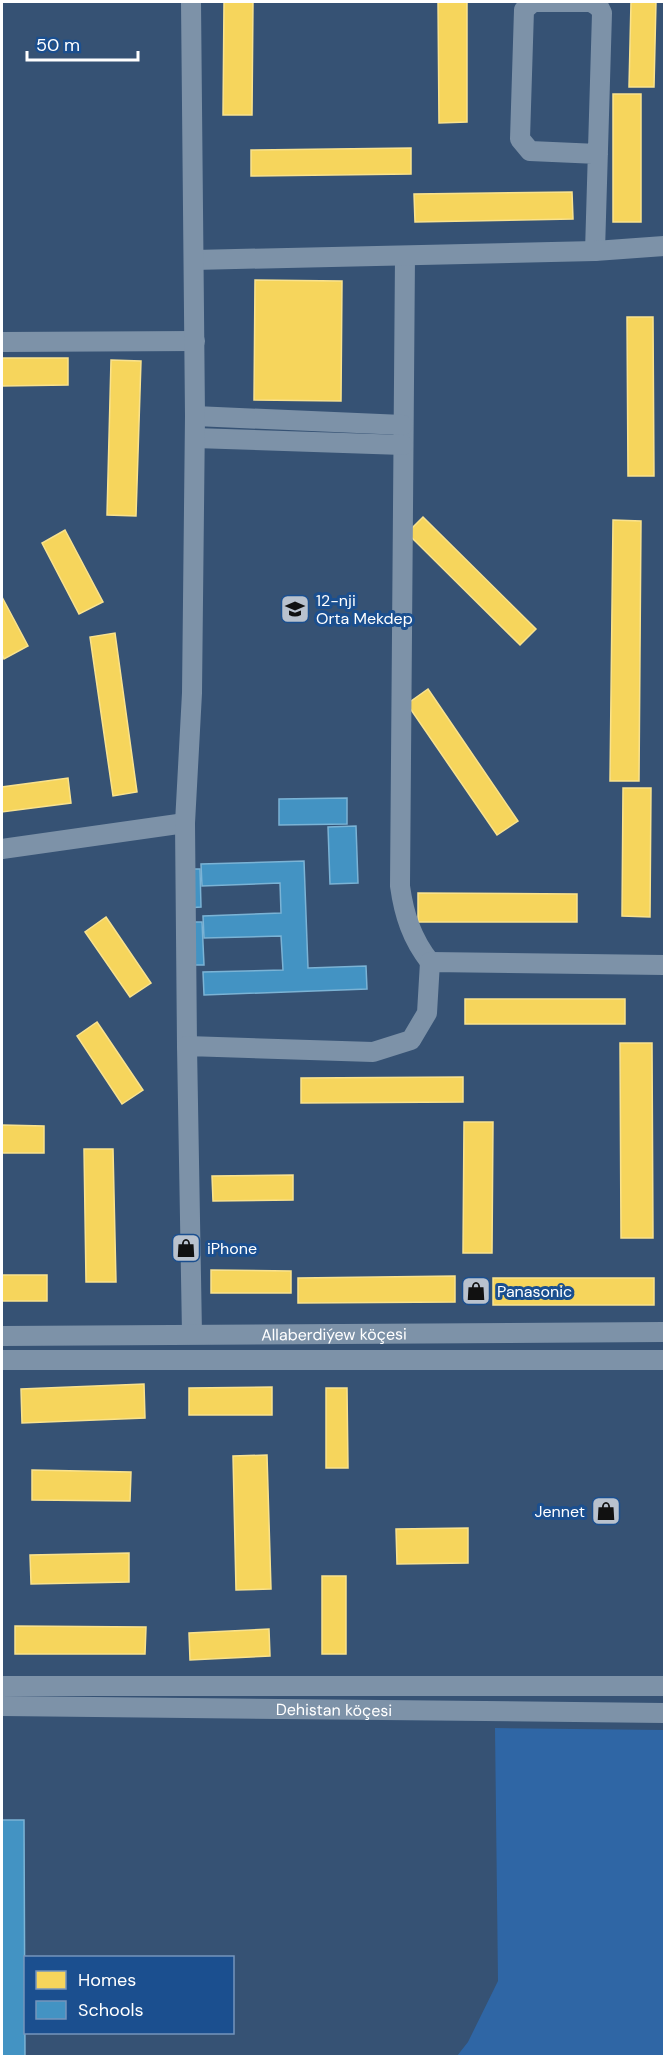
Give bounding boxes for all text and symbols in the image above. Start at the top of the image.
scale bar [27,24,138,62]
text: 50 m [36,33,80,57]
place label: 12-nji Orta Mekdep [316,590,413,629]
school or university icon: 12-nji Orta Mekdep [279,593,311,625]
shop icon: iPhone [170,1232,202,1264]
place label: iPhone [207,1238,257,1259]
shop icon: Panasonic [460,1275,492,1307]
place label: Panasonic [497,1281,572,1302]
street label: Allaberdiýew köçesi [261,1324,407,1345]
shop icon: Jennet [590,1495,622,1527]
place label: Jennet [534,1501,585,1522]
street label: Dehistan köçesi [276,1699,392,1721]
legend [24,1956,234,2034]
text: Homes [78,1968,136,1992]
text: Schools [78,1998,143,2022]

